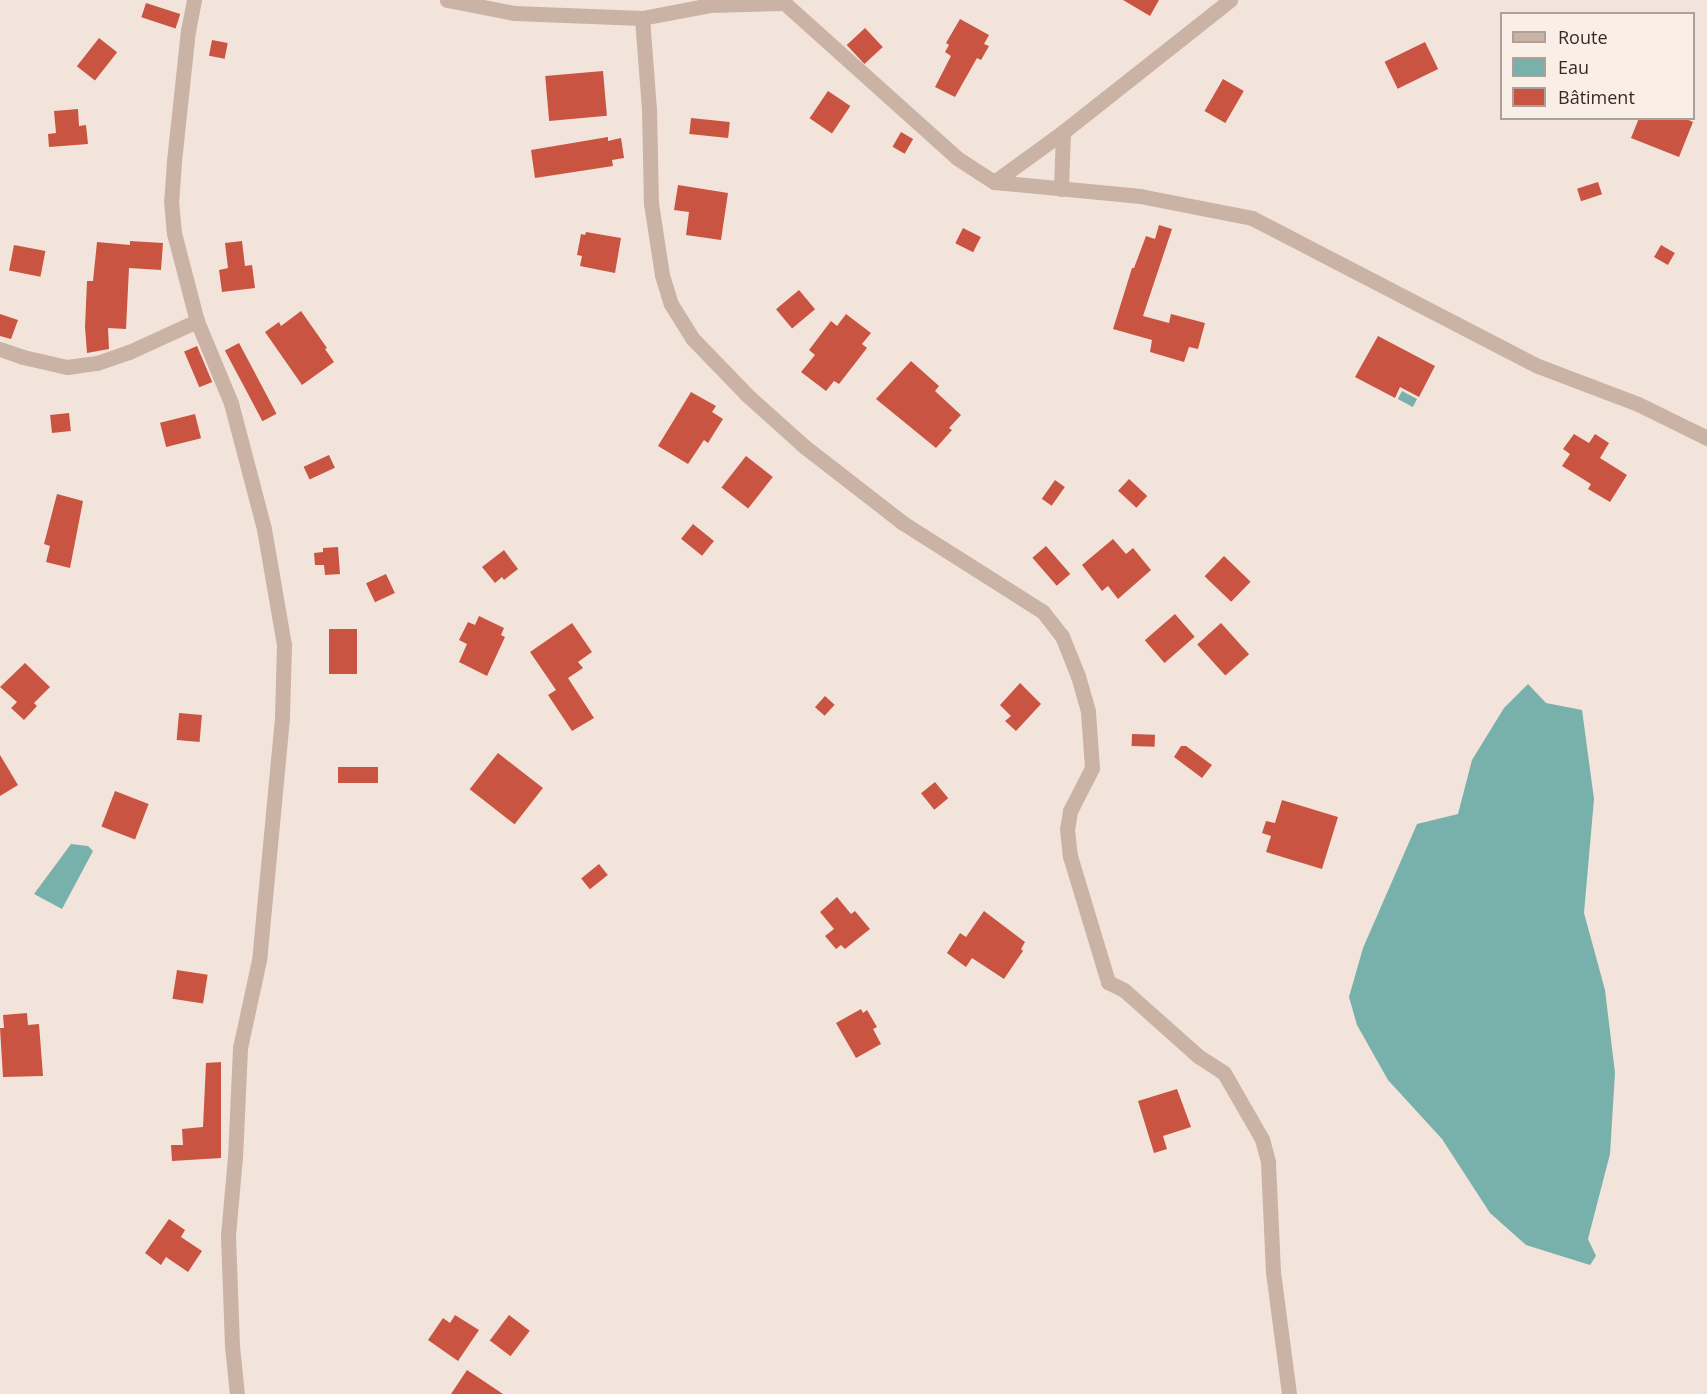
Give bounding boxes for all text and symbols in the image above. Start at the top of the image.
legend [1500,12,1695,120]
text: Route [1558,25,1608,49]
text: Eau [1558,55,1589,79]
text: Bâtiment [1558,85,1635,109]

